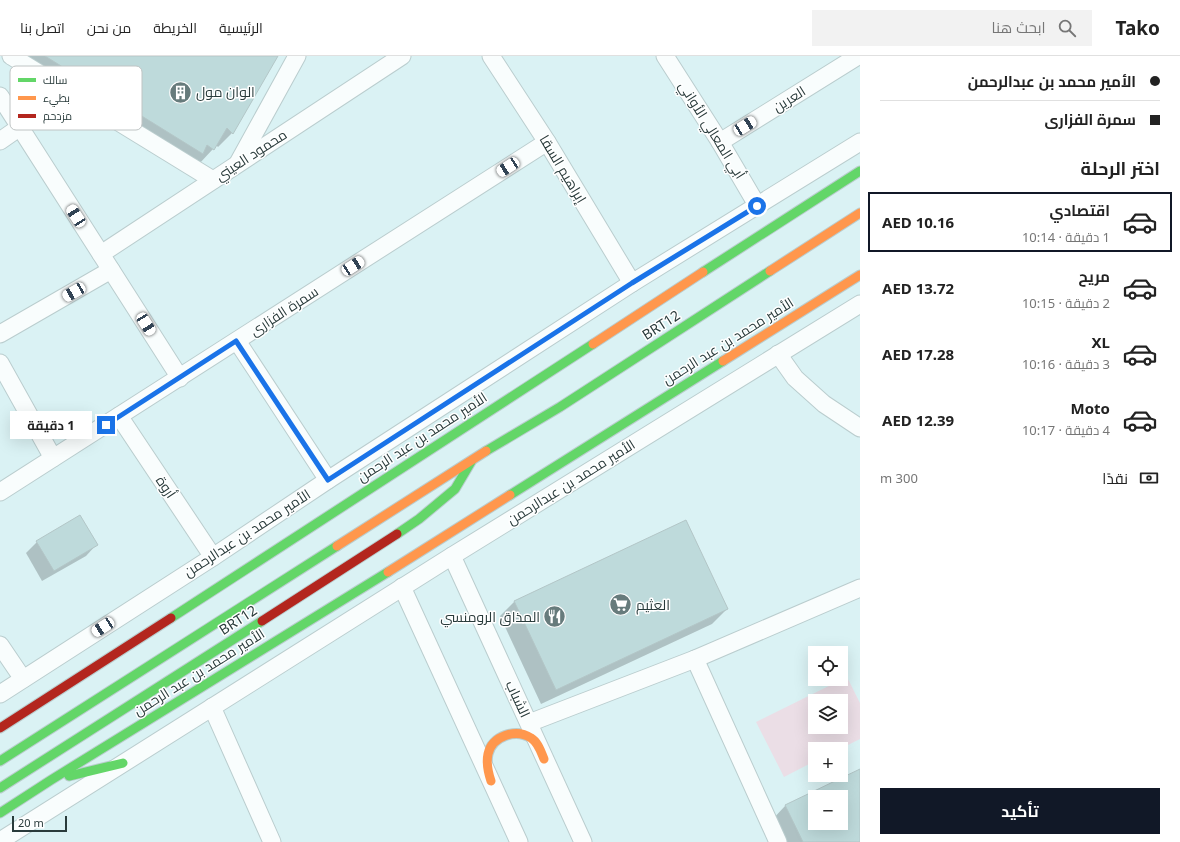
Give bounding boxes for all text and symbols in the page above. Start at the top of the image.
search box [812,10,1092,46]
text: Tako [1116,15,1160,41]
text: ابحث هنا [992,17,1046,37]
icon: search [1056,17,1078,39]
text: اتصل بنا [20,18,65,37]
text: من نحن [87,18,131,37]
text: الخريطة [153,18,197,37]
text: الرئيسية [219,18,263,37]
legend [10,66,142,130]
text: الأمير محمد بن عبدالرحمن [968,71,1136,91]
text: سالك [43,72,67,87]
street label: أبي المعالي الأواني [672,77,750,184]
building icon: الوان مول [167,79,193,105]
street label: العرين [769,81,809,116]
place label: الوان مول [196,82,255,101]
text: بطيء [43,90,70,107]
text: مزدحم [43,108,72,124]
text: سمرة الفزارى [1045,109,1136,129]
car [732,115,758,137]
street label: محمود العيني [211,124,292,187]
street label: إبراهيم السقا [535,131,591,207]
car [495,155,521,179]
text: اختر الرحلة [1081,156,1160,180]
route start [748,197,766,215]
text: اقتصادي [1050,200,1110,220]
car [64,203,88,229]
icon: car [1122,204,1158,240]
text: AED 10.16 [882,212,954,232]
text: 1 دقيقة · 10:14 [1022,228,1110,246]
car [340,254,366,278]
text: مريح [1078,266,1110,286]
icon: car [1122,270,1158,306]
text: AED 13.72 [882,278,954,298]
car [61,281,87,303]
street label: سمرة الفزارى [246,281,322,340]
street label: الأمير محمد بن عبد الرحمن [659,292,797,389]
text: 2 دقيقة · 10:15 [1022,294,1110,312]
street label: BRT12 [638,305,683,344]
car [135,311,157,337]
text: XL [1092,332,1110,352]
icon: car [1122,336,1158,372]
text: AED 17.28 [882,344,954,364]
text: 3 دقيقة · 10:16 [1022,355,1110,373]
street label: الأمير محمد بن عبد الرحمن [353,387,490,486]
text: Moto [1071,398,1110,418]
icon: car [1122,402,1158,438]
text: AED 12.39 [882,410,954,430]
callout: 1 دقيقة [10,411,92,439]
text: 1 دقيقة [27,416,75,434]
route end [97,416,115,434]
text: 4 دقيقة · 10:17 [1022,421,1110,439]
street label: الأمير محمد بن عبدالرحمن [503,434,638,529]
icon: cash [1138,467,1160,489]
text: نقدًا [1102,468,1128,488]
text: 300 m [880,469,918,487]
street label: أروة [152,472,181,502]
street label: الأمير محمد بن عبدالرحمن [180,484,314,581]
supermarket icon: العثيم [608,592,634,618]
place label: العثيم [636,595,670,615]
street label: BRT12 [215,600,260,639]
restaurant icon: المذاق الرومنسي [542,604,568,630]
place label: المذاق الرومنسي [440,607,540,628]
car [90,615,116,639]
street label: الأمير محمد بن عبد الرحمن [130,623,268,720]
map controls [808,646,848,830]
button: locate [808,646,848,686]
street label: الشباب [502,677,535,720]
button: layers [808,694,848,734]
button: + [808,742,848,782]
button: تأكيد [880,788,1160,834]
button: − [808,790,848,830]
scale bar [12,814,67,833]
text: 20 m [18,815,44,830]

